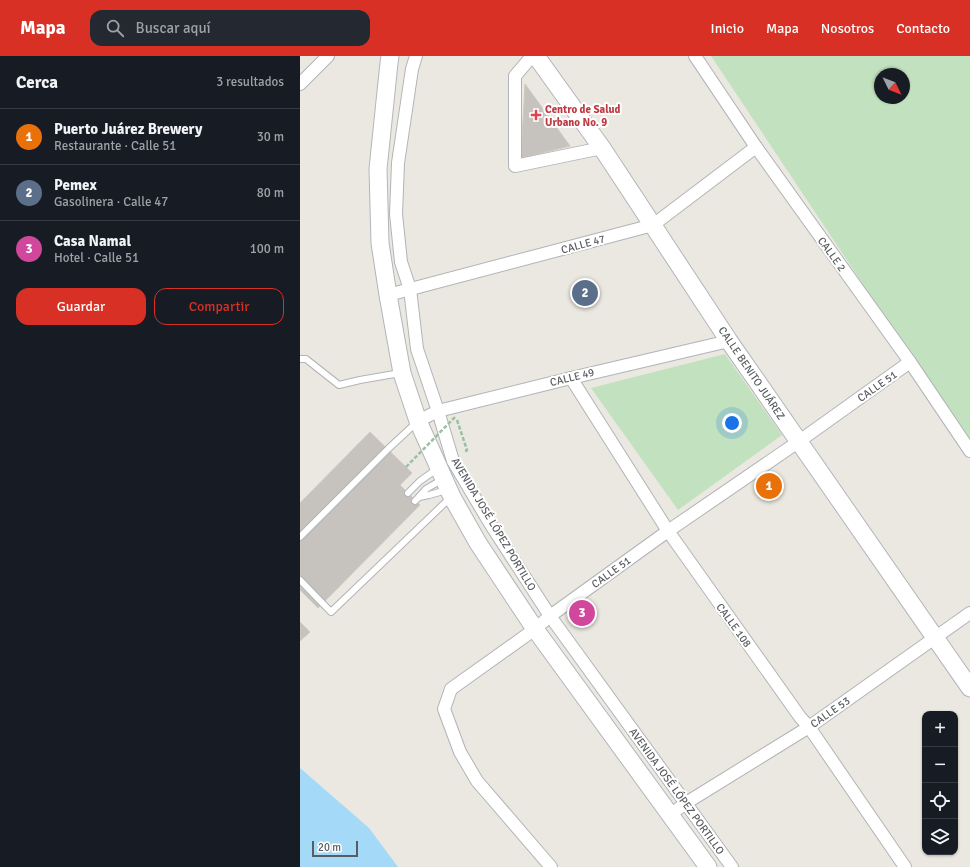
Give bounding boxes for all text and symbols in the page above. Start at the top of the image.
search box [90,10,370,46]
text: Mapa [20,16,66,40]
icon: search [104,17,126,39]
text: Buscar aquí [136,19,211,37]
text: Inicio [711,20,744,37]
text: Mapa [766,20,799,37]
text: Nosotros [821,20,874,37]
text: Contacto [896,20,950,37]
north arrow [874,68,910,104]
text: Cerca [16,72,58,93]
text: 3 resultados [216,74,284,90]
place label: Centro de Salud Urbano No. 9 [545,103,621,129]
marker: Centro de Salud Urbano No. 9 [530,109,542,121]
text: Puerto Juárez Brewery [54,120,203,138]
text: 1 [25,129,33,145]
text: 30 m [257,129,284,145]
text: Restaurante · Calle 51 [54,138,176,154]
text: Pemex [54,176,97,194]
text: 2 [25,185,33,201]
text: 80 m [257,185,284,201]
text: Gasolinera · Calle 47 [54,194,168,210]
text: Casa Namal [54,232,131,250]
street label: CALLE 47 [560,232,607,257]
street label: CALLE 2 [815,235,848,274]
text: 3 [25,241,33,257]
text: 100 m [250,241,284,257]
text: Hotel · Calle 51 [54,250,139,266]
pin: 2 [572,278,598,308]
button: Guardar [16,288,146,325]
button: Compartir [154,288,284,325]
street label: CALLE BENITO JUÁREZ [716,324,788,422]
street label: CALLE 49 [549,366,596,389]
street label: CALLE 51 [855,368,900,405]
your location [722,413,742,433]
street label: AVENIDA JOSÉ LÓPEZ PORTILLO [449,455,539,593]
pin: 1 [756,471,782,501]
street label: CALLE 51 [589,554,633,591]
pin: 3 [569,598,595,628]
street label: CALLE 108 [713,601,754,650]
street label: CALLE 53 [808,694,853,731]
map controls [922,711,958,855]
button: + [922,711,958,747]
street label: AVENIDA JOSÉ LÓPEZ PORTILLO [626,725,728,857]
button: − [922,747,958,783]
button: locate [922,783,958,819]
button: layers [922,819,958,855]
scale bar [312,839,358,858]
text: 20 m [318,841,341,854]

